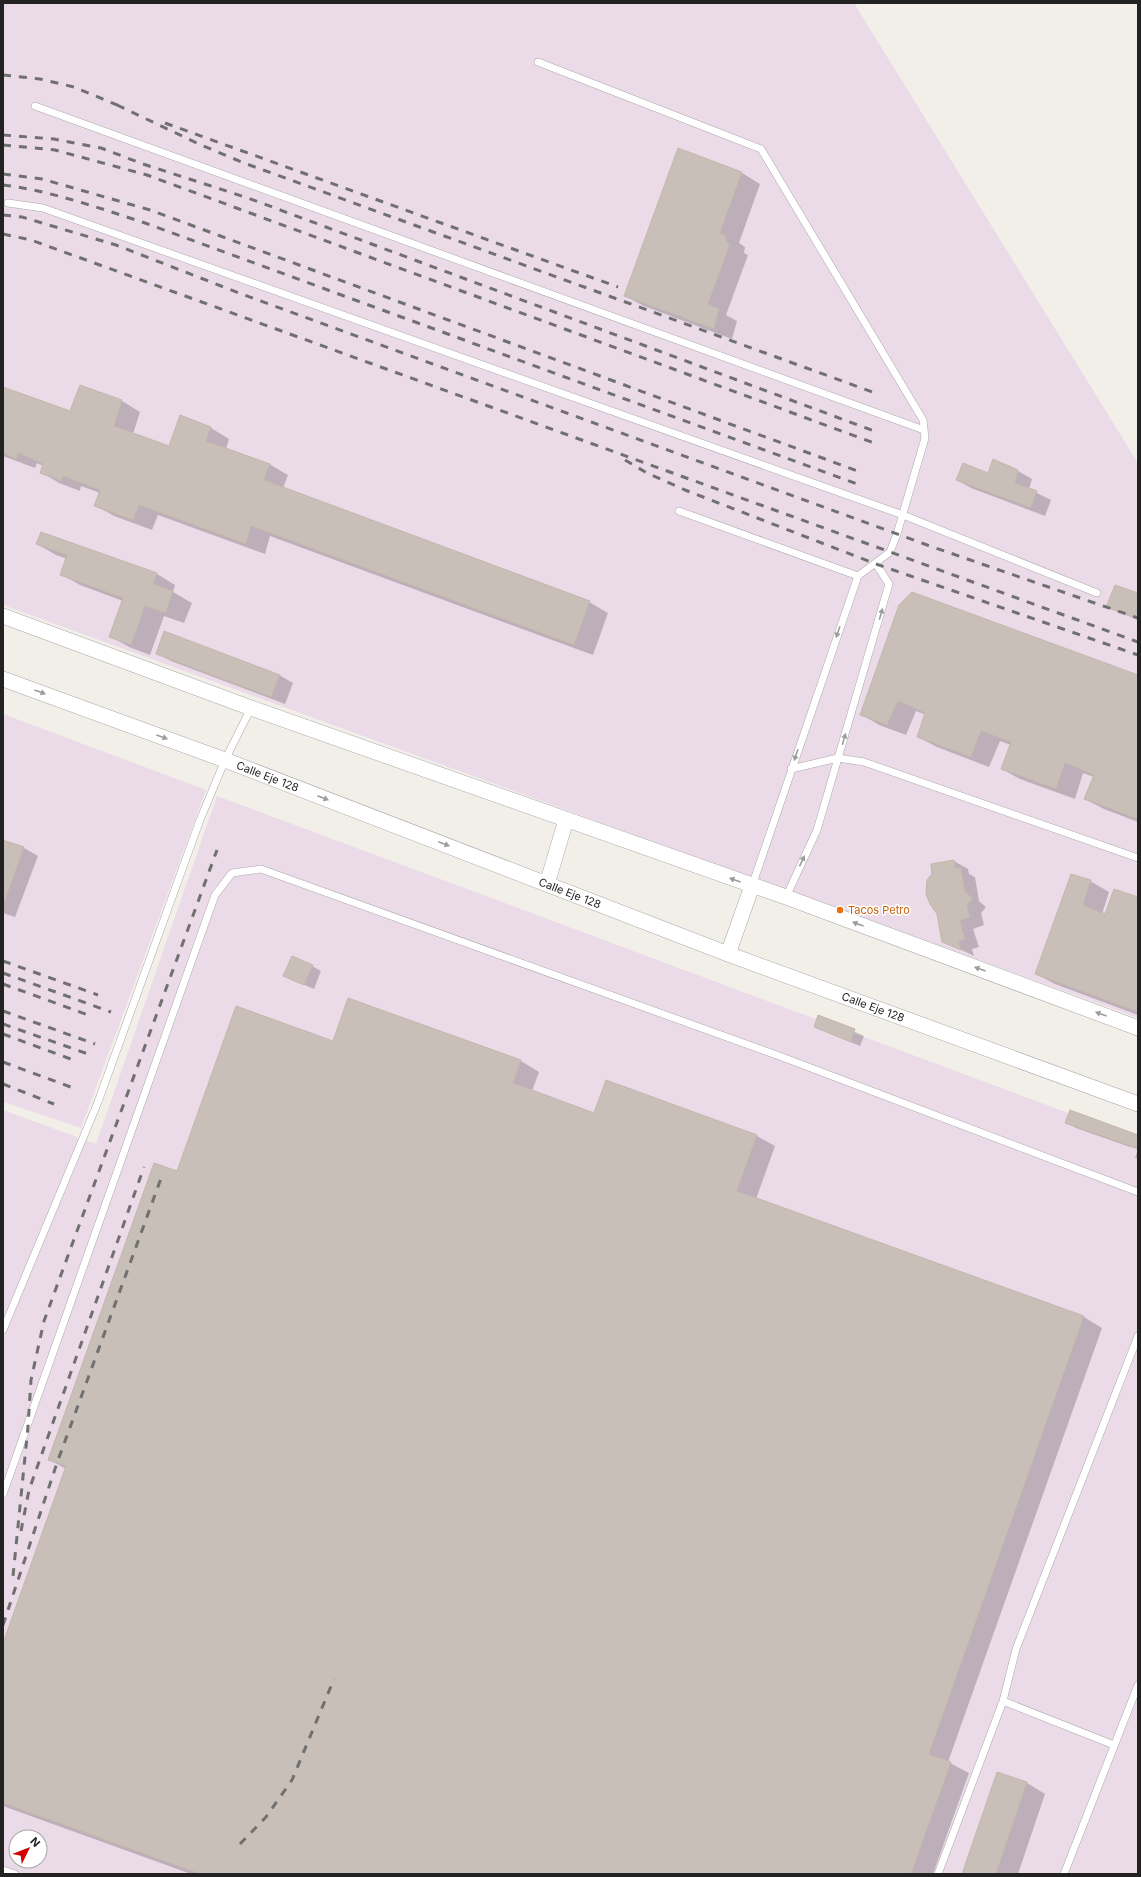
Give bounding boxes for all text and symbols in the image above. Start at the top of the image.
one-way arrow [878,608,884,620]
one-way arrow [835,626,841,638]
one-way arrow [34,689,46,695]
one-way arrow [841,732,847,744]
one-way arrow [156,734,168,740]
one-way arrow [793,749,799,761]
street label: Calle Eje 128 [234,758,301,795]
one-way arrow [317,795,329,801]
one-way arrow [438,842,450,848]
one-way arrow [799,856,805,867]
street label: Calle Eje 128 [537,875,603,911]
one-way arrow [729,877,741,883]
place label: Tacos Petro [848,903,910,917]
marker: Tacos Petro [835,905,845,915]
one-way arrow [851,920,863,926]
one-way arrow [973,966,985,972]
street label: Calle Eje 128 [840,989,907,1025]
one-way arrow [1095,1011,1107,1017]
north arrow [8,1829,48,1869]
text: N [27,1834,43,1850]

